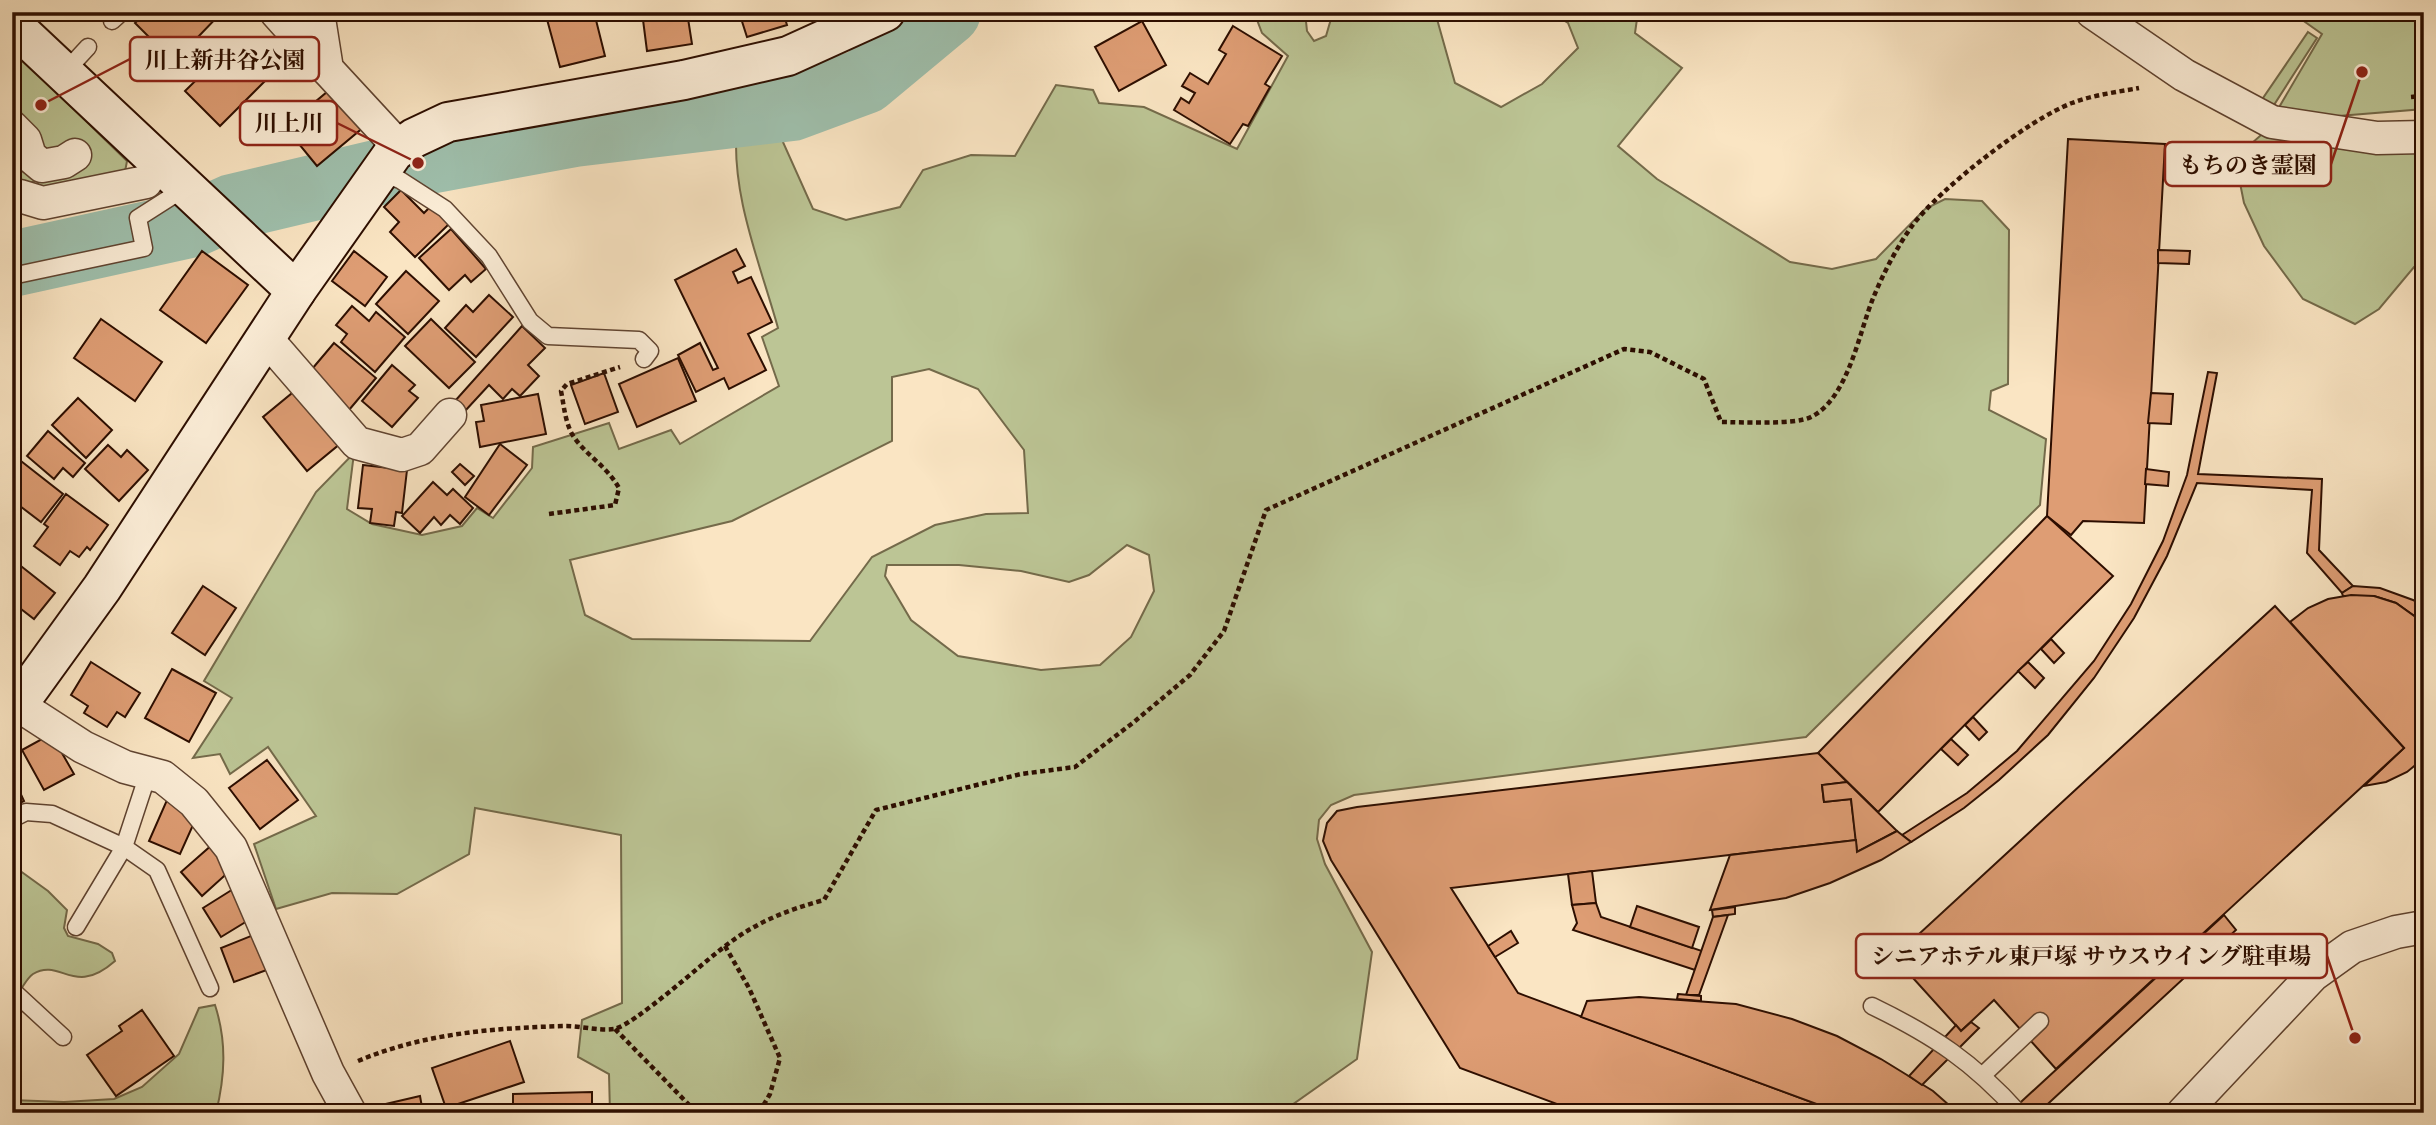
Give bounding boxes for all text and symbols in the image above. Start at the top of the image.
callout: 川上新井谷公園 [130,37,319,81]
text: 川上新井谷公園 [145,46,306,74]
callout: 川上川 [240,101,337,145]
text: 川上川 [255,109,324,137]
callout: もちのき霊園 [2165,142,2331,186]
text: もちのき霊園 [2179,151,2317,179]
callout: シニアホテル東戸塚 サウスウイング駐車場 [1856,934,2327,978]
text: シニアホテル東戸塚 サウスウイング駐車場 [1871,942,2311,970]

